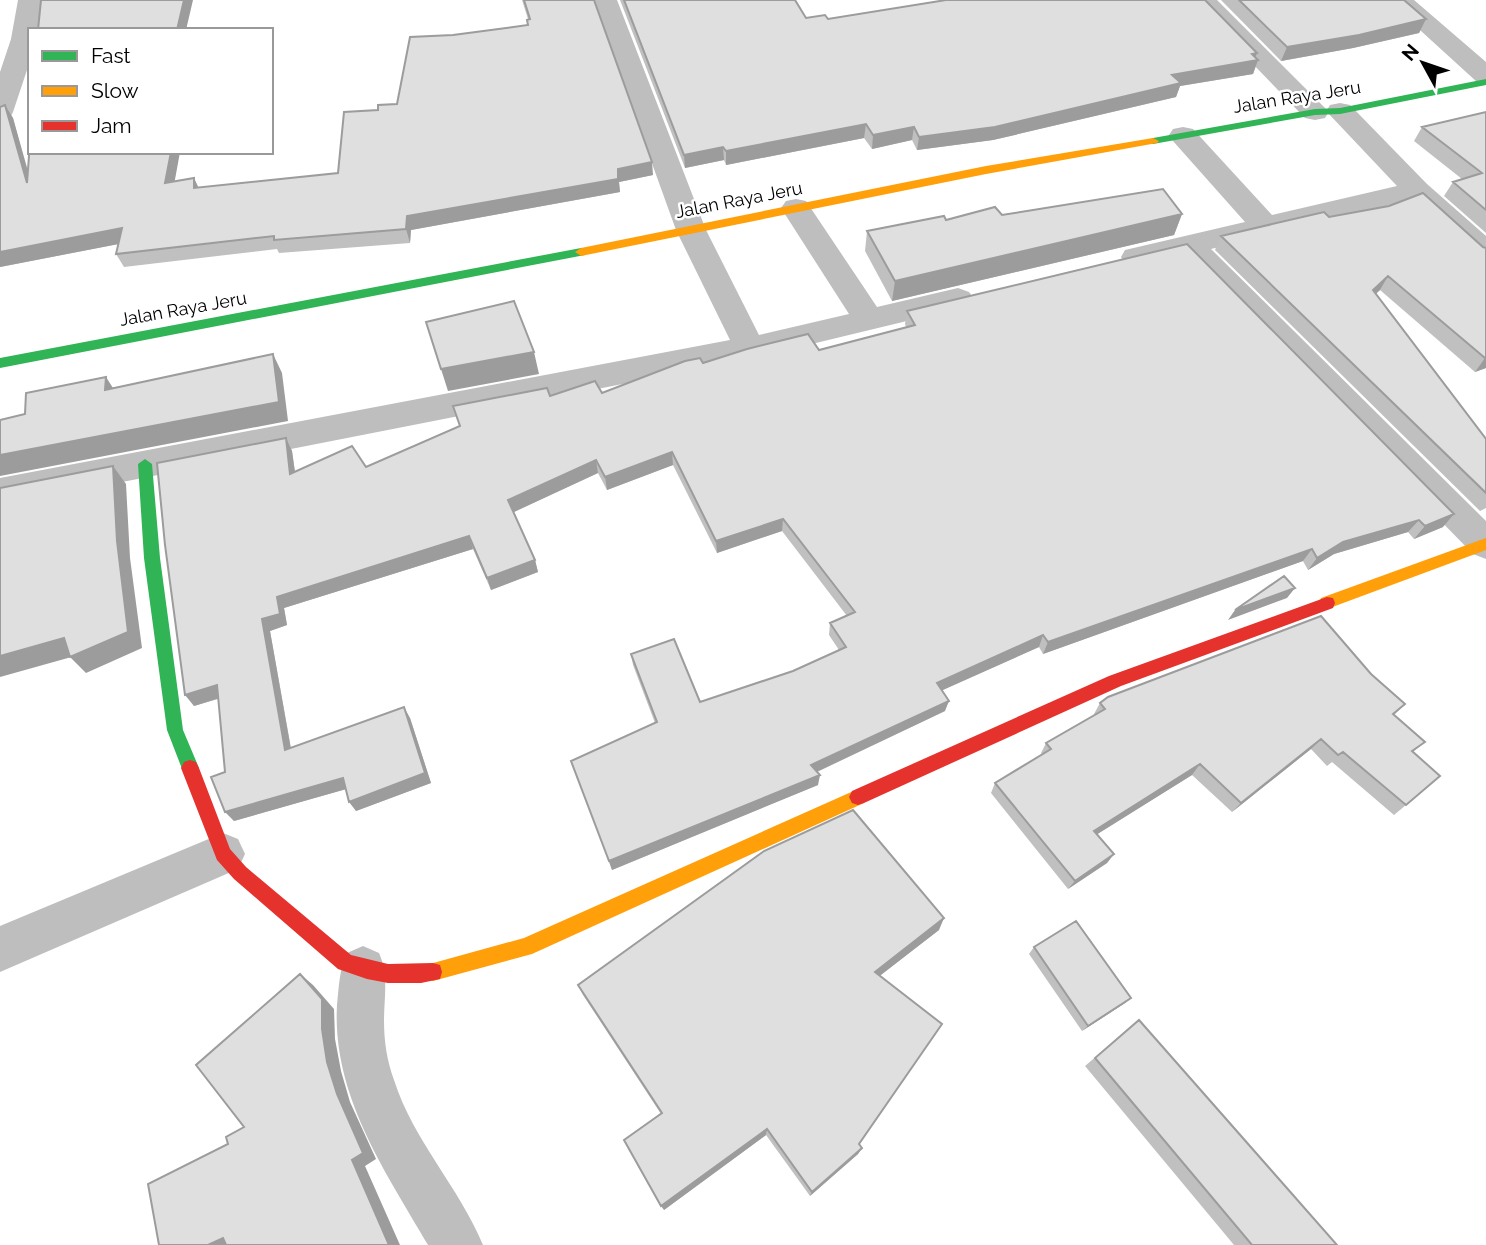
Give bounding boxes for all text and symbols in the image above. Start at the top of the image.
legend [28,28,273,154]
north arrow [1388,28,1458,98]
text: N [1397,39,1423,65]
text: Fast [91,43,131,68]
street label: Jalan Raya Jeru [1232,76,1362,117]
text: Slow [91,78,139,103]
text: Jam [91,113,132,138]
street label: Jalan Raya Jeru [674,177,804,222]
street label: Jalan Raya Jeru [118,287,248,330]

